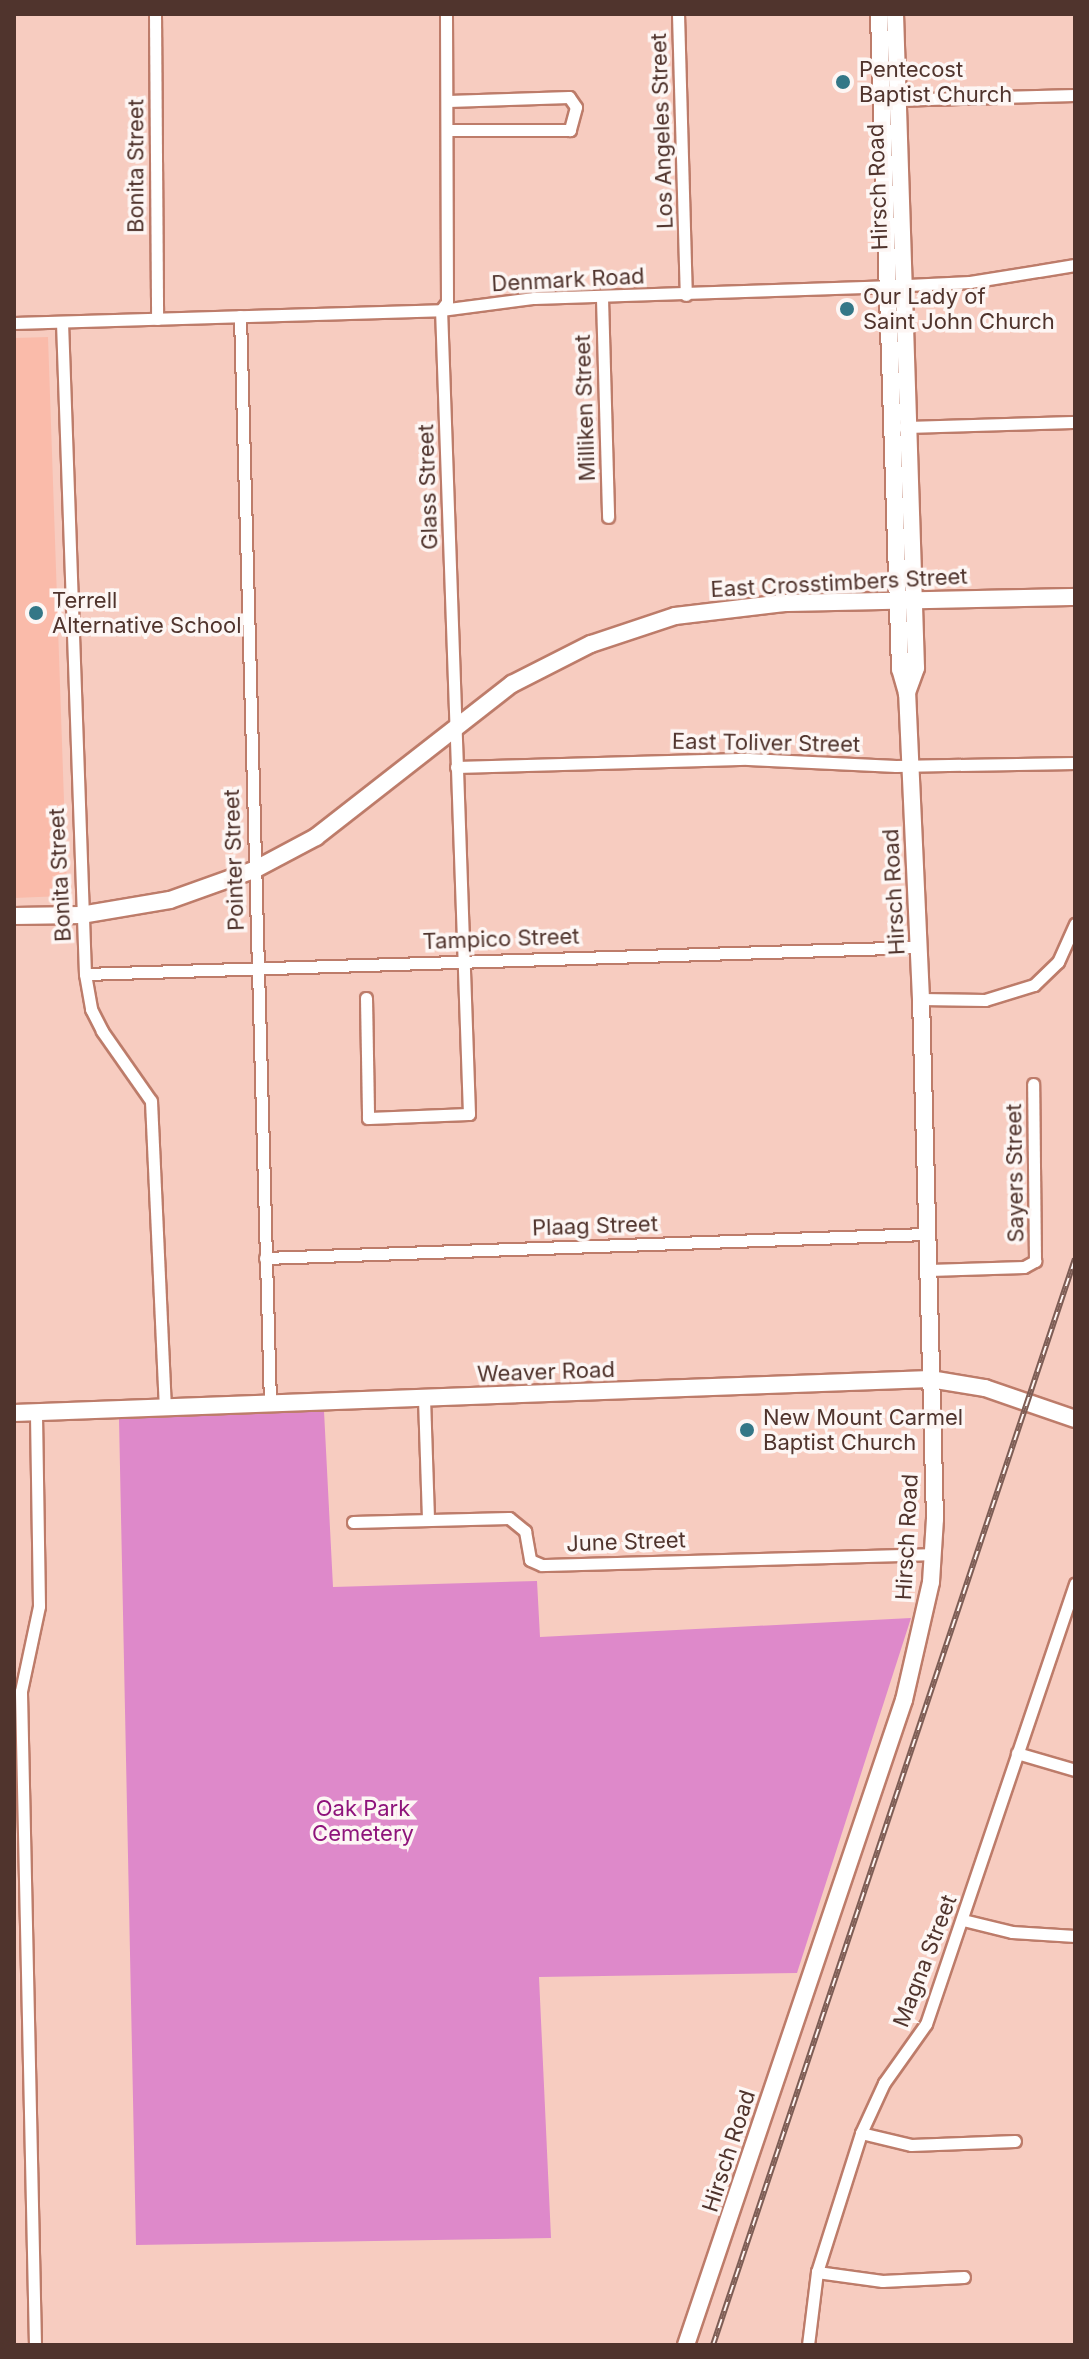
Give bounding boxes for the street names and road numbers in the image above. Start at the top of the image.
street label: Los Angeles Street [645,33,679,229]
street label: Bonita Street [123,99,149,233]
street label: Hirsch Road [863,123,893,251]
street label: Denmark Road [491,263,645,297]
street label: Milliken Street [569,334,601,482]
street label: Glass Street [413,424,443,550]
street label: East Crosstimbers Street [710,563,968,603]
street label: East Toliver Street [672,728,860,758]
street label: Pointer Street [218,789,250,931]
street label: Bonita Street [43,807,77,943]
street label: Hirsch Road [878,828,910,956]
street label: Tampico Street [422,923,580,955]
street label: Sayers Street [1001,1103,1029,1243]
street label: Plaag Street [532,1211,658,1241]
street label: Weaver Road [477,1356,615,1388]
street label: Hirsch Road [891,1473,923,1601]
street label: June Street [566,1527,686,1557]
street label: Magna Street [888,1891,962,2031]
street label: Hirsch Road [697,2087,761,2215]

